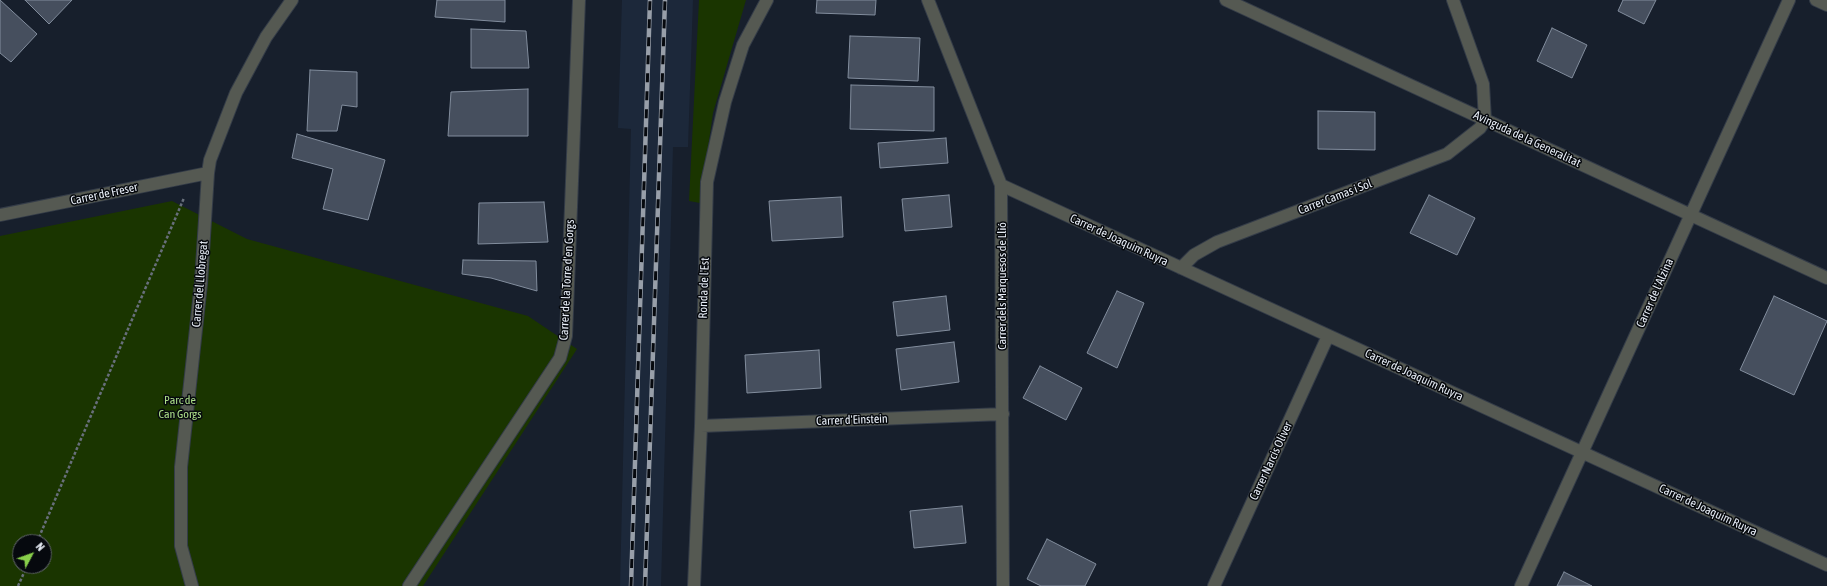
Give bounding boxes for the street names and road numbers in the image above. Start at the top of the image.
street label: Avinguda de la Generalitat [1471,108,1583,170]
street label: Carrer Camas i Sol [1296,176,1374,218]
street label: Carrer de Freser [69,180,139,208]
street label: Carrer de Joaquim Ruyra [1068,211,1170,269]
street label: Carrer de la Torre d'en Gorgs [557,219,577,341]
street label: Carrer dels Marquesos de Llió [995,222,1009,350]
street label: Carrer del Llobregat [189,240,211,328]
street label: Carrer de l'Alzina [1633,256,1677,330]
street label: Ronda de l'Est [696,257,712,319]
street label: Carrer de Joaquim Ruyra [1363,346,1465,404]
street label: Carrer d'Einstein [816,412,888,428]
street label: Carrer Narcis Oliver [1247,420,1295,502]
street label: Carrer de Joaquim Ruyra [1657,481,1759,539]

